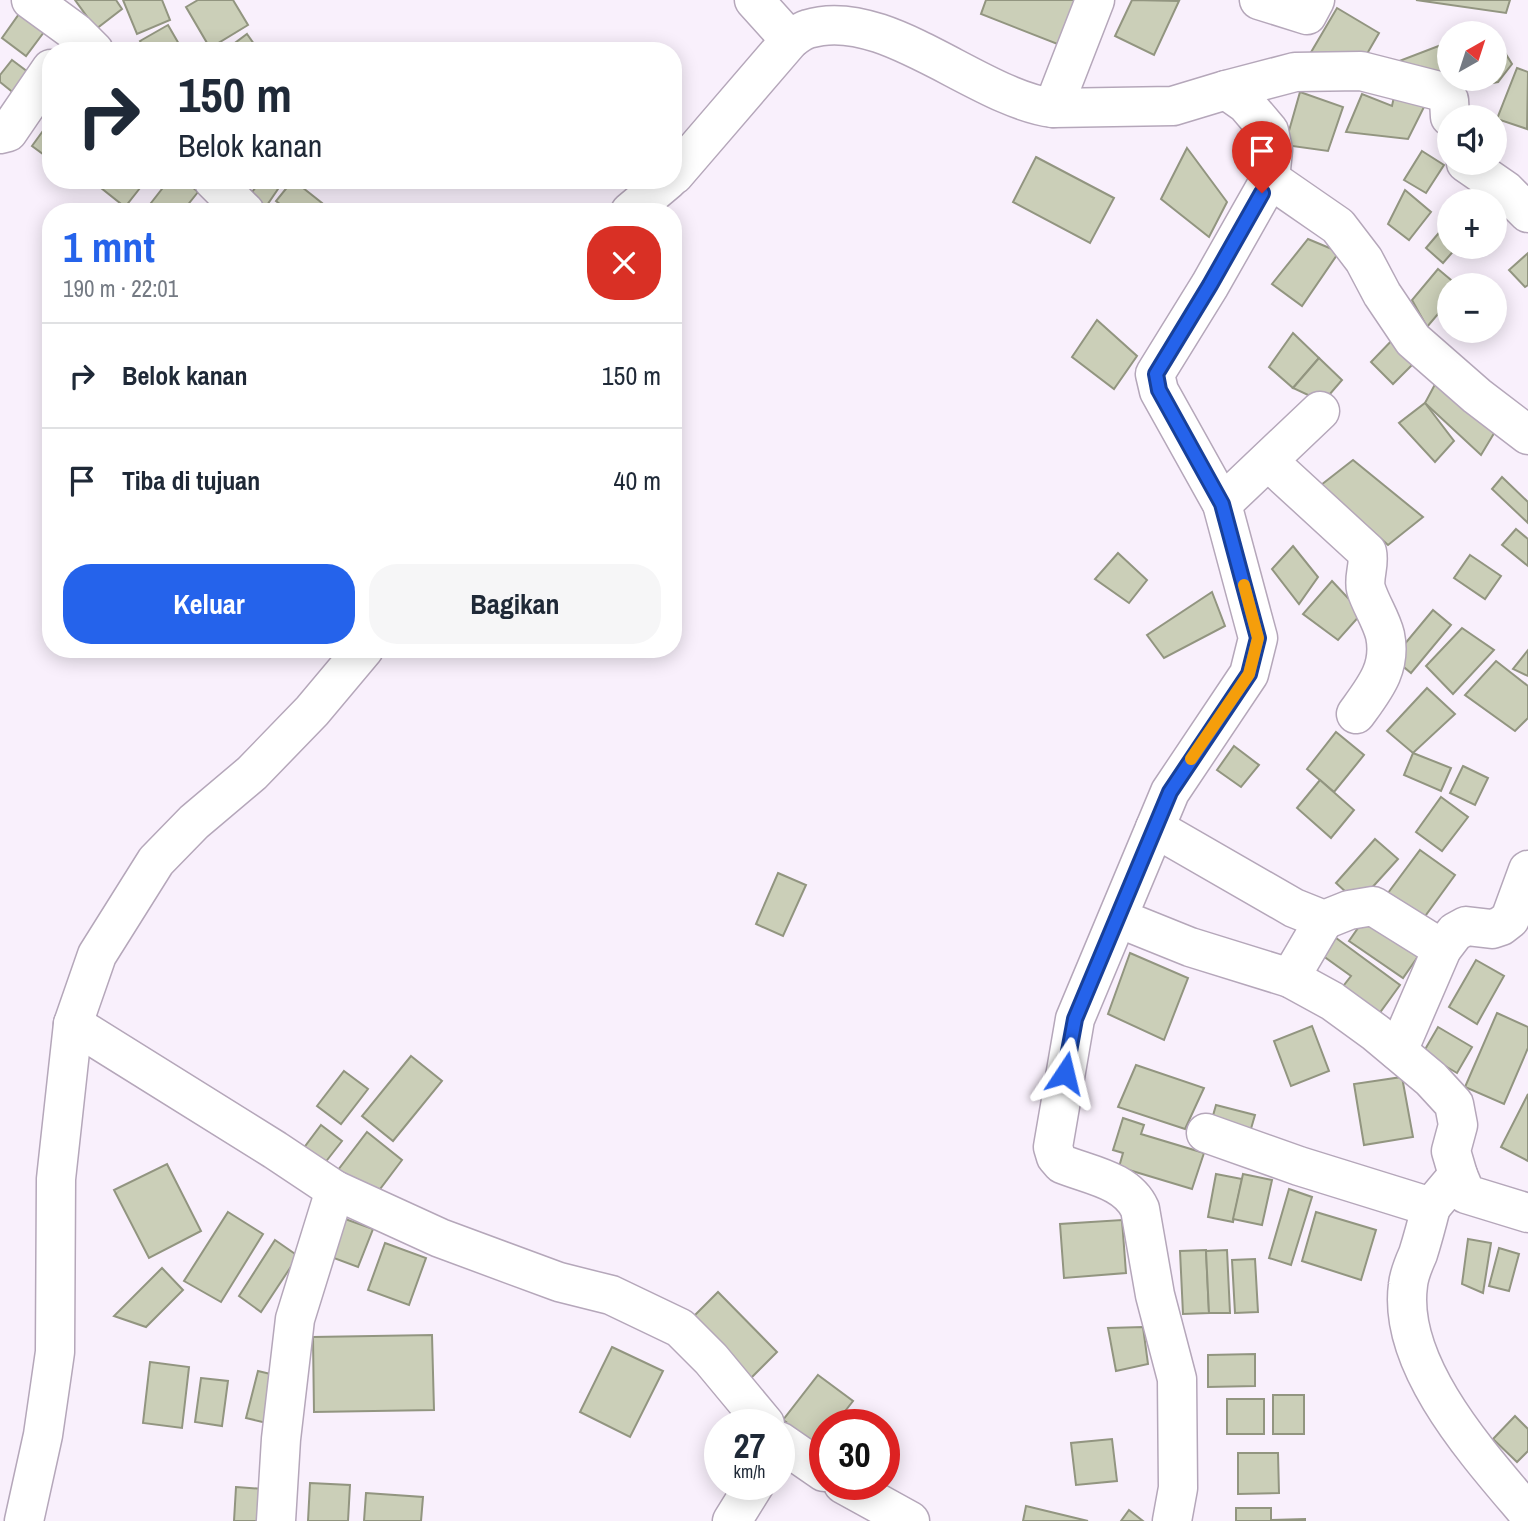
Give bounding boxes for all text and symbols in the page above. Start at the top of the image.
north arrow [1437,21,1507,91]
map controls [1437,21,1507,343]
text: 150 m [178,61,292,127]
icon: right [63,70,154,161]
button: sound [1437,105,1507,175]
pin [1232,121,1292,193]
text: Belok kanan [178,124,322,167]
icon: arrive [1243,132,1281,170]
button: + [1437,189,1507,259]
text: 1 mnt [63,219,155,275]
button: close [587,226,661,300]
text: 190 m · 22:01 [63,273,178,304]
button: − [1437,273,1507,343]
icon: right [63,357,101,395]
text: Belok kanan [122,358,248,393]
text: 150 m [602,358,661,393]
icon: arrive [63,462,101,500]
text: Tiba di tujuan [122,463,260,498]
text: 40 m [614,463,661,498]
button: Keluar [63,564,355,644]
button: Bagikan [369,564,661,644]
position arrow [1028,1036,1102,1110]
speed limit sign: 30 [809,1409,900,1500]
text: 27 [734,1422,765,1469]
text: km/h [734,1459,766,1484]

